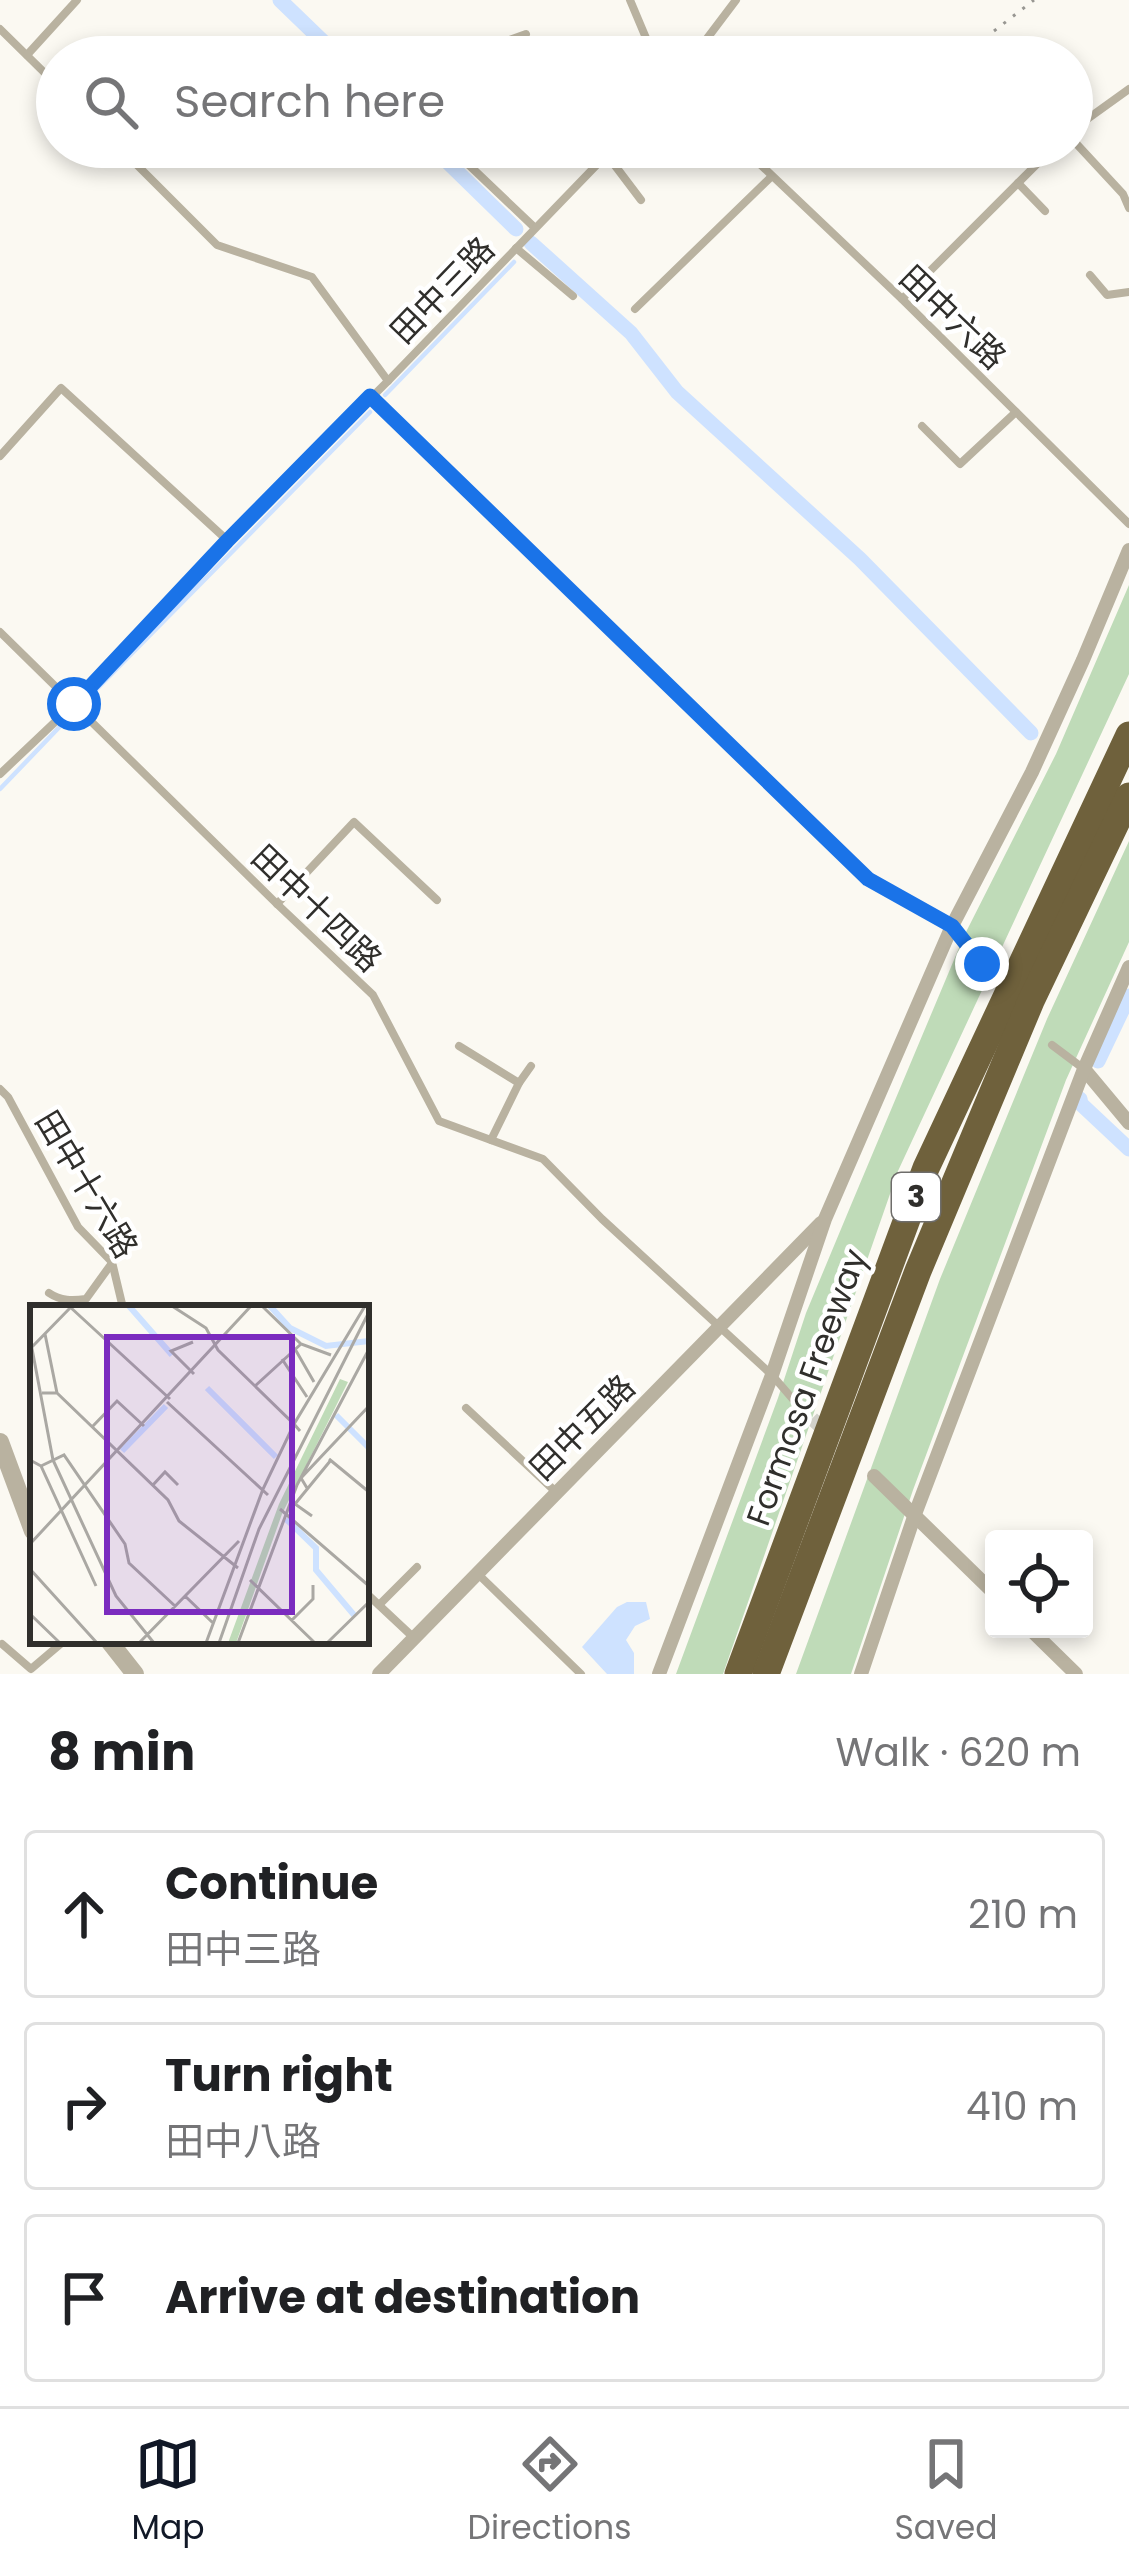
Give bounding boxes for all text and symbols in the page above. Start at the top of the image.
search box [36,36,1093,168]
icon: search [78,69,144,135]
text: Search here [174,70,445,133]
street label: 田中三路 [380,227,505,354]
street label: 田中六路 [889,255,1016,380]
route start [47,677,101,731]
street label: 田中十四路 [241,834,392,983]
route end [955,937,1009,991]
street label: 田中十六路 [24,1101,149,1267]
road number: 3 [892,1173,940,1221]
street label: Formosa Freeway [735,1242,879,1532]
inset map [30,1305,369,1644]
street label: 田中五路 [519,1364,646,1491]
map controls [985,1530,1093,1638]
button: locate [985,1530,1093,1638]
text: 8 min [48,1716,195,1788]
text: Walk · 620 m [836,1725,1081,1780]
text: Continue [165,1852,378,1915]
icon: ahead [51,1881,117,1947]
text: 210 m [968,1887,1078,1942]
text: 田中三路 [165,1922,321,1977]
text: Turn right [165,2044,393,2107]
icon: right [51,2073,117,2139]
text: 410 m [966,2079,1078,2134]
text: 田中八路 [165,2114,321,2169]
icon: arrive [51,2265,117,2331]
text: Arrive at destination [165,2266,640,2329]
tab: Map [132,2431,205,2553]
tab: Directions [468,2431,631,2553]
tab: Saved [895,2431,997,2553]

